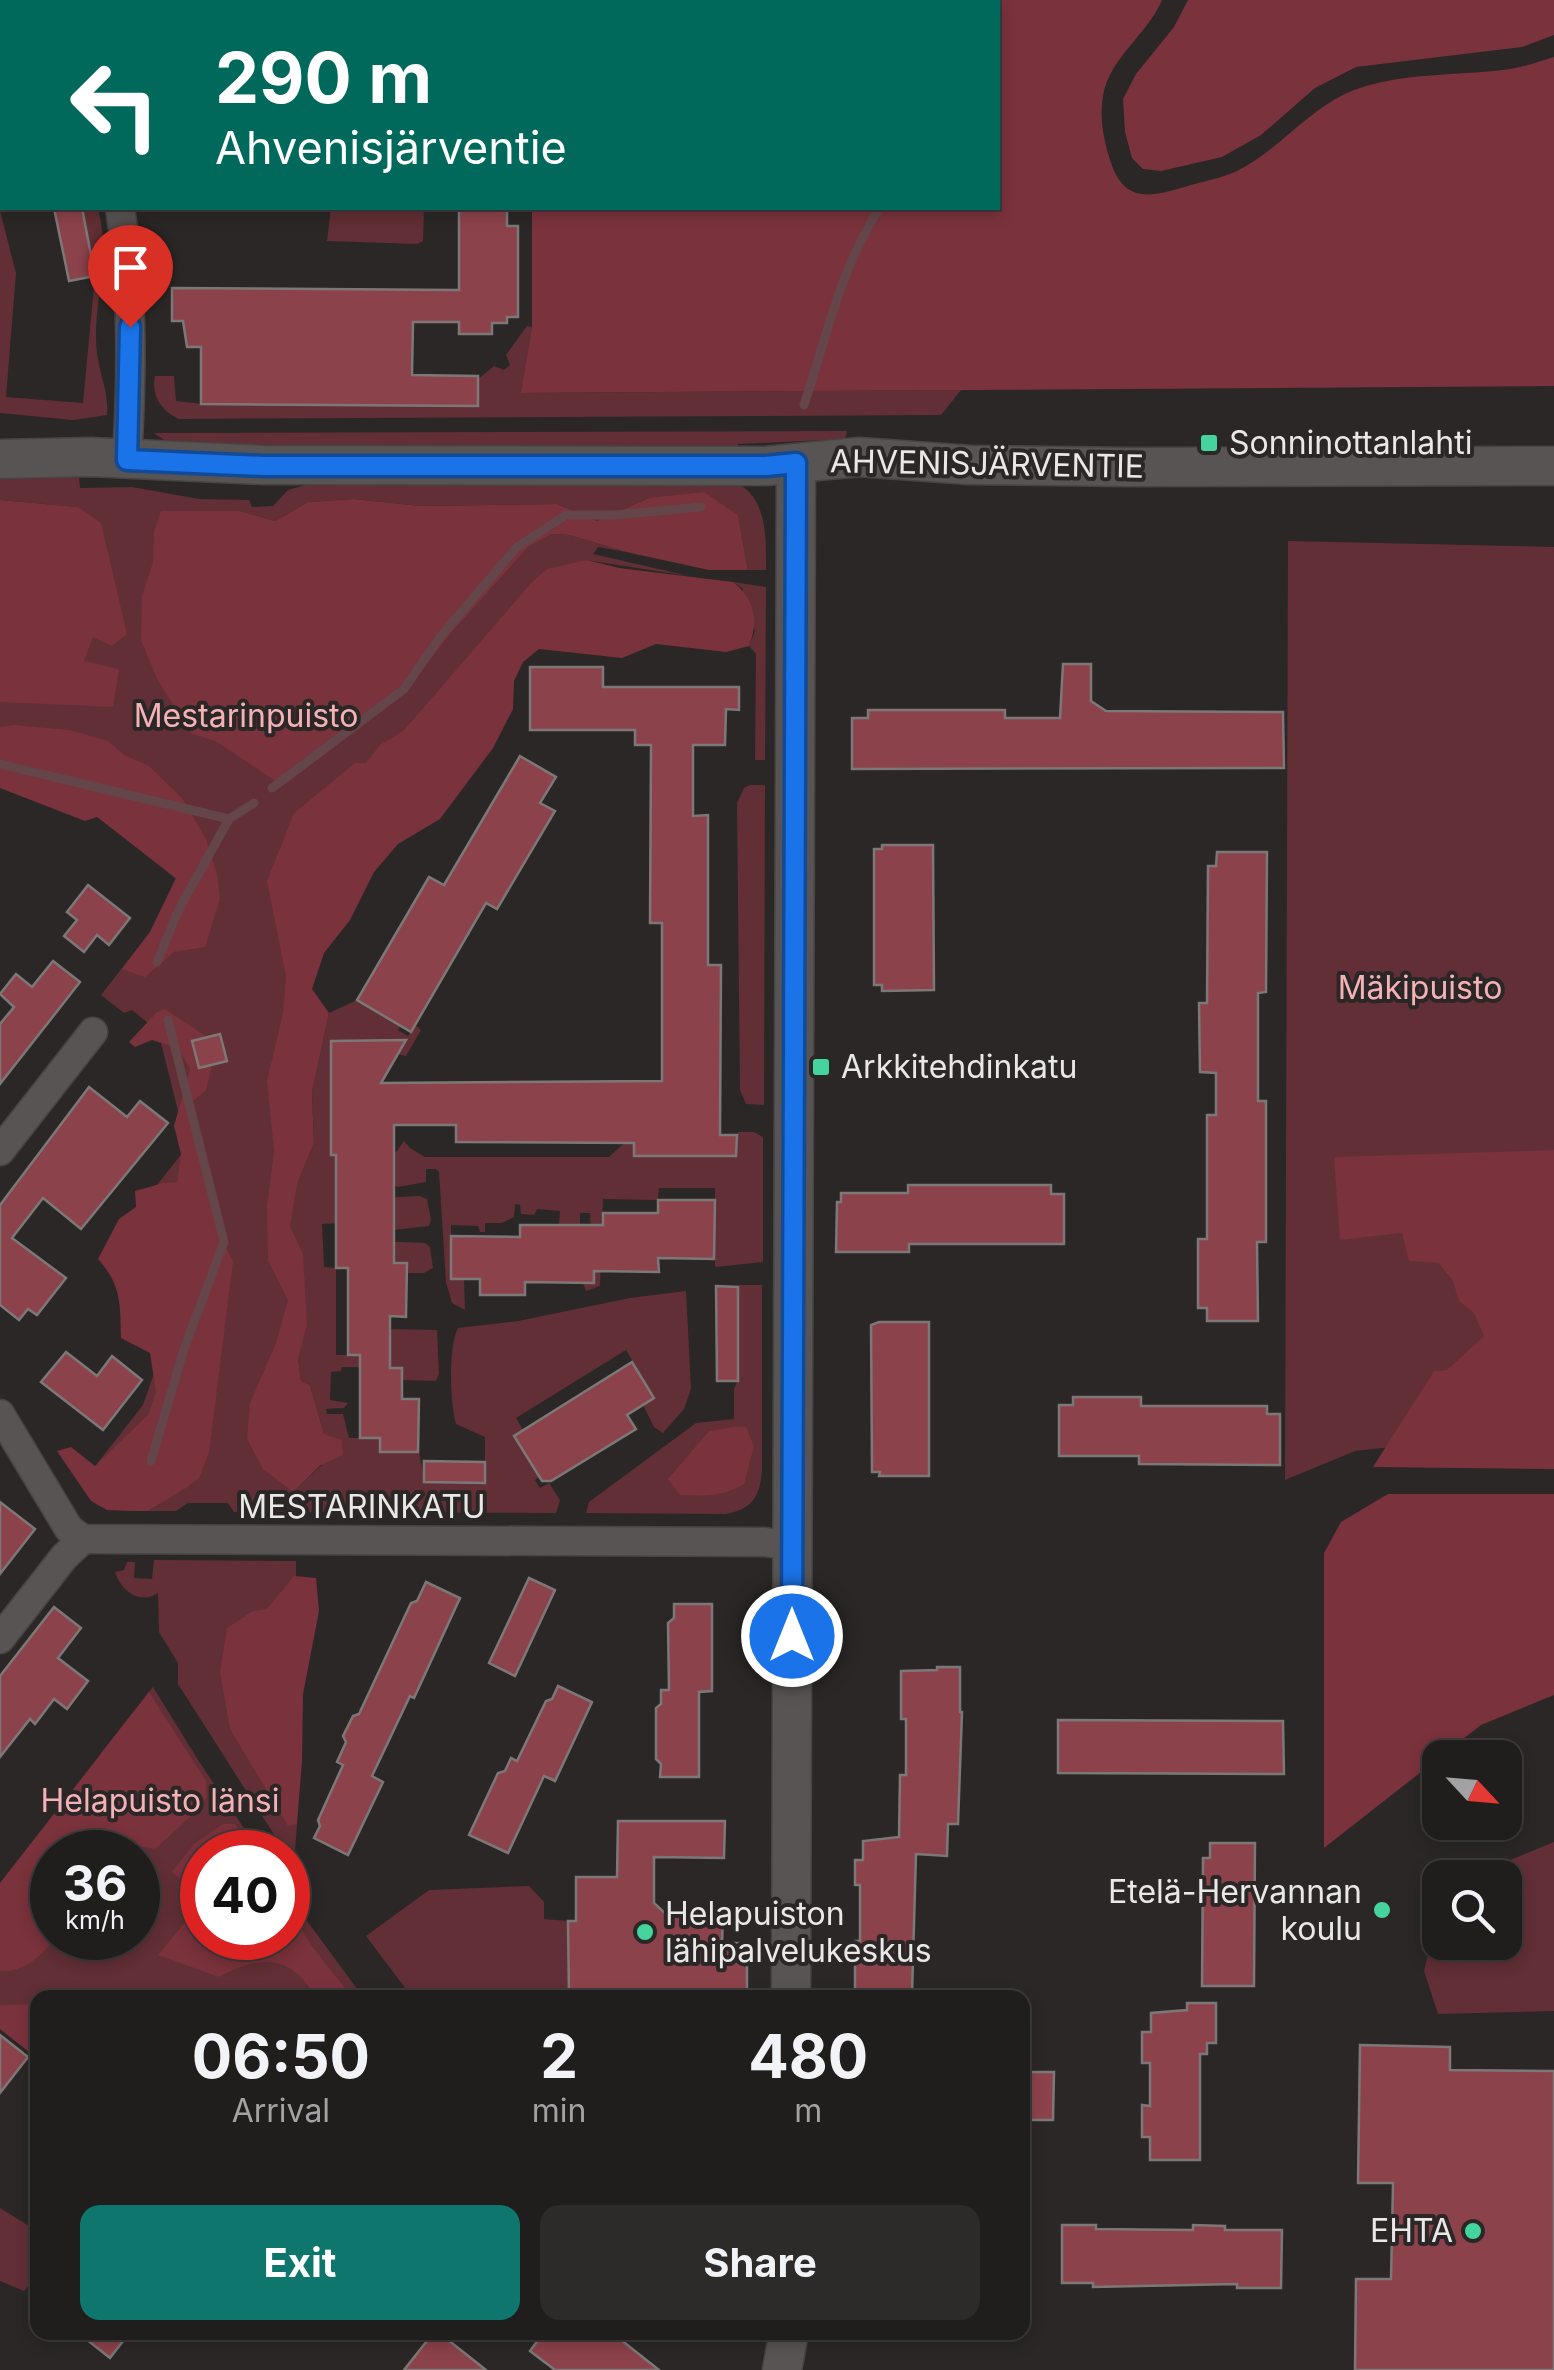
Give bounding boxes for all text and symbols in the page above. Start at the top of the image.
text: 290 m [215,35,432,120]
icon: left [50,40,180,170]
text: Ahvenisjärventie [215,120,567,175]
pin [88,225,173,328]
icon: arrive [103,240,158,295]
place label: Sonninottanlahti [1229,423,1472,462]
marker: Sonninottanlahti [1198,432,1220,454]
street label: AHVENISJÄRVENTIE [830,441,1144,486]
park label: Mestarinpuisto [134,696,358,735]
park label: Mäkipuisto [1338,968,1502,1007]
place label: Arkkitehdinkatu [841,1047,1077,1086]
marker: Arkkitehdinkatu [810,1056,832,1078]
street label: MESTARINKATU [238,1487,486,1526]
position arrow [740,1584,844,1688]
north arrow [1422,1740,1522,1840]
map controls [1422,1740,1522,1960]
park label: Helapuisto länsi [41,1781,279,1820]
speed limit sign: 40 [180,1830,310,1960]
text: 36 [63,1853,127,1913]
button: search [1422,1860,1522,1960]
place label: Etelä-Hervannan koulu [1108,1872,1362,1948]
place label: Helapuiston lähipalvelukeskus [665,1894,932,1970]
marker: Etelä-Hervannan koulu [1371,1899,1393,1921]
text: km/h [65,1905,125,1935]
marker: Helapuiston lähipalvelukeskus [634,1921,656,1943]
text: 06:50 [192,2020,370,2092]
text: 2 [540,2020,578,2092]
text: 480 [748,2020,868,2092]
text: Arrival [232,2091,330,2130]
text: min [532,2091,586,2130]
text: m [794,2091,822,2130]
button: Exit [80,2205,520,2320]
button: Share [540,2205,980,2320]
place label: EHTA [1370,2211,1453,2250]
marker: EHTA [1462,2220,1484,2242]

